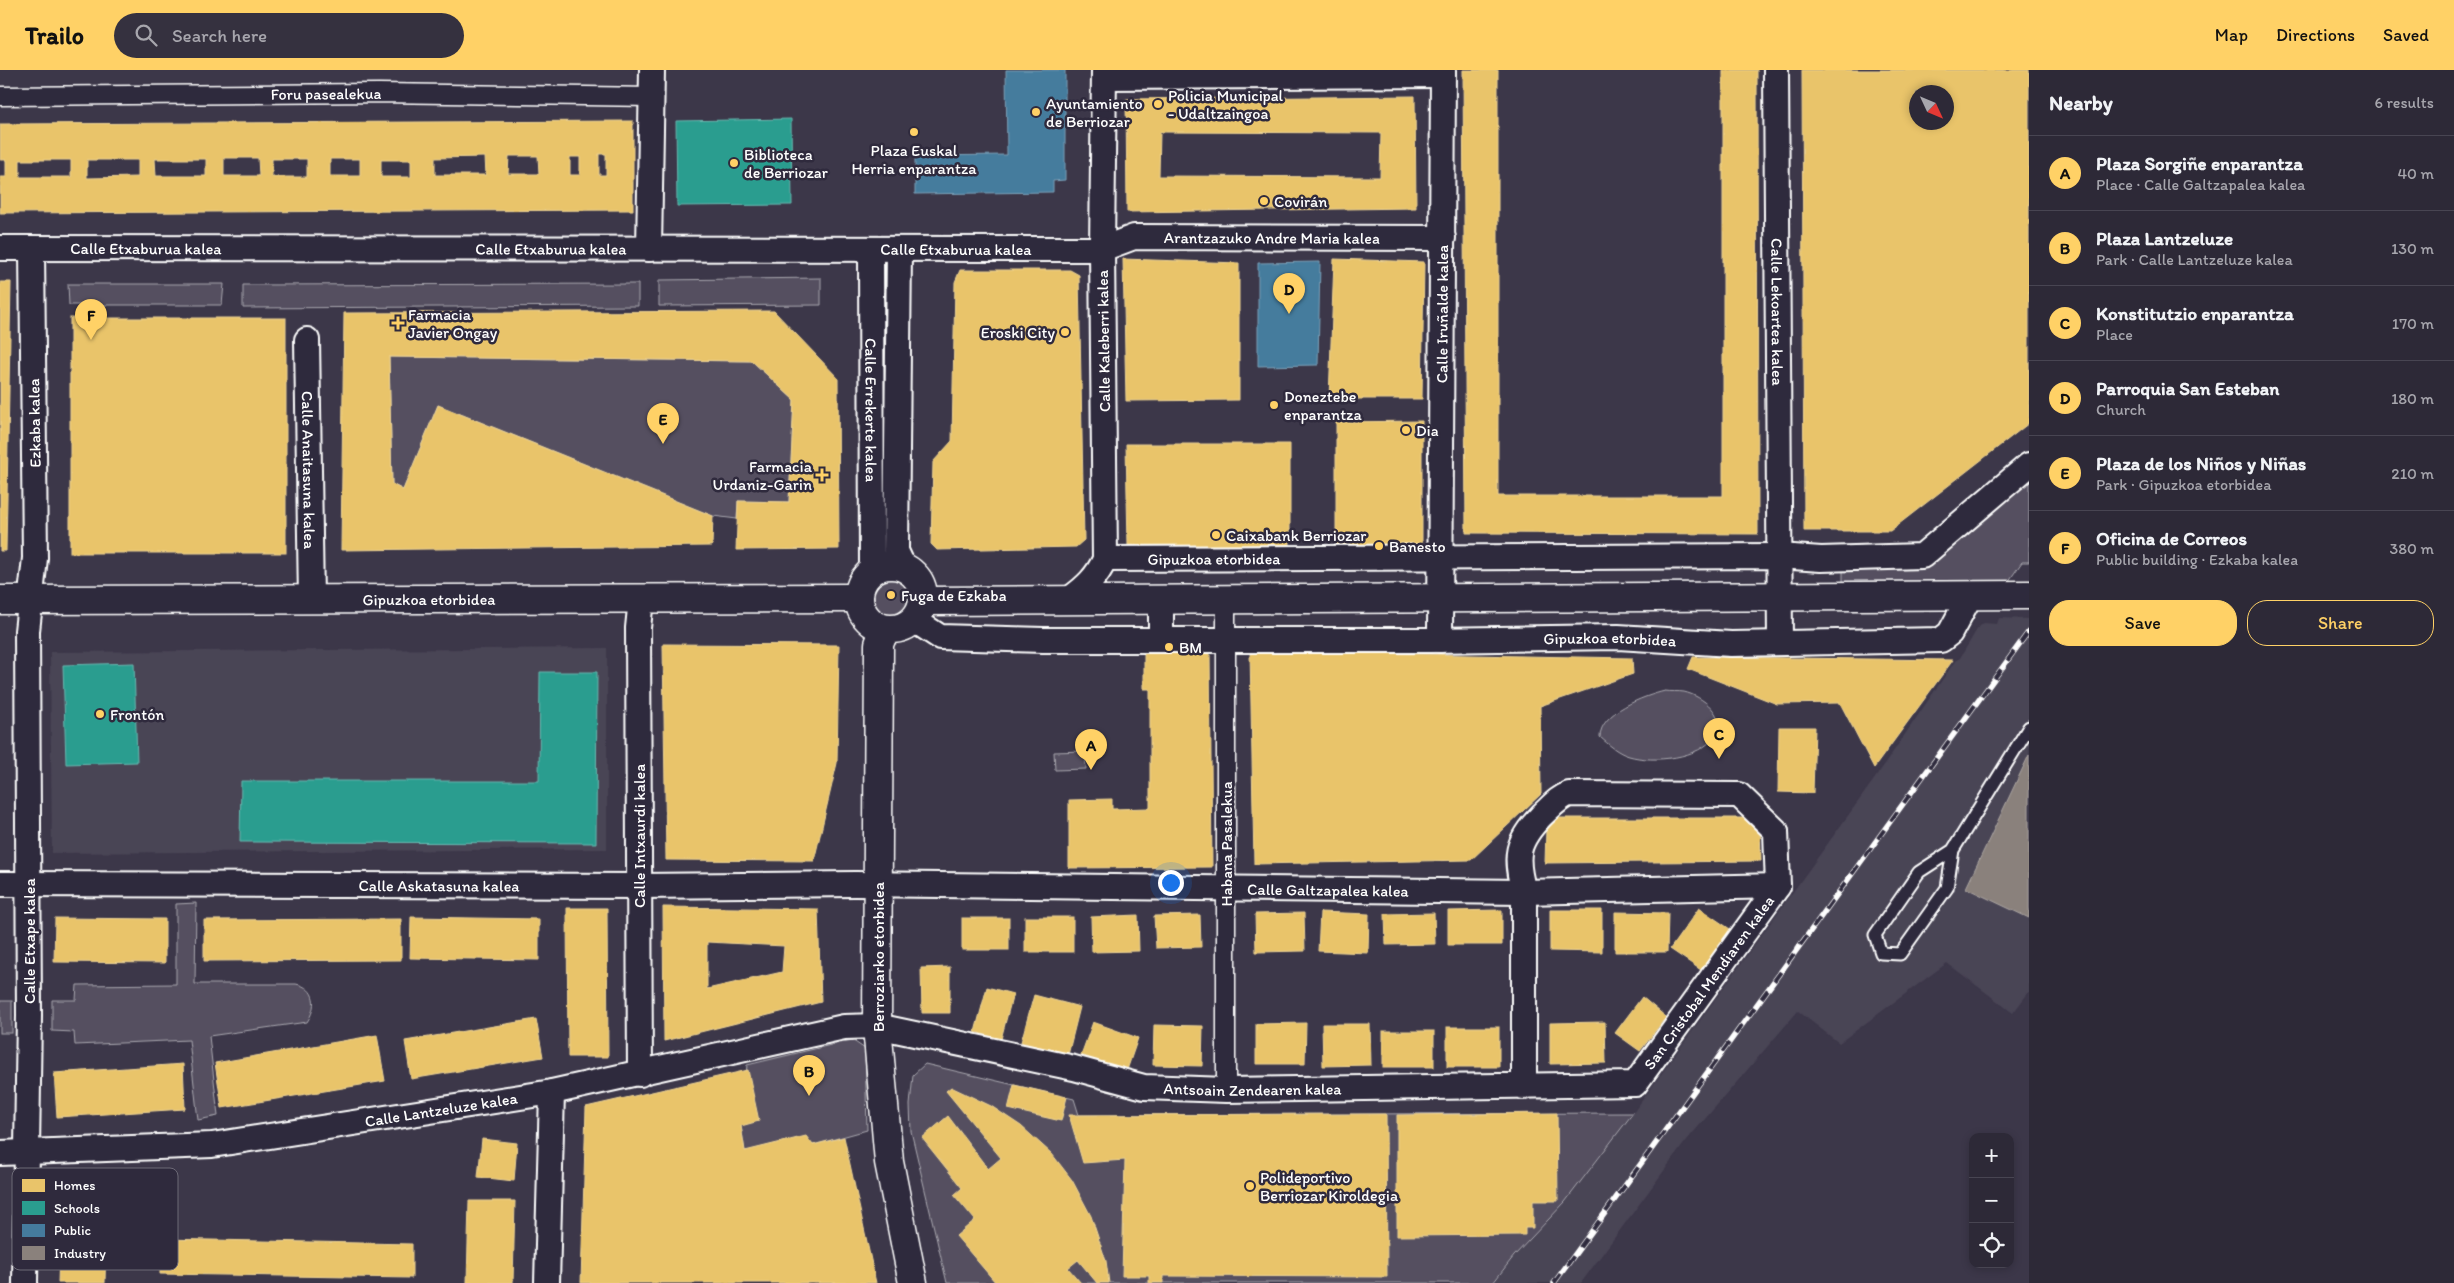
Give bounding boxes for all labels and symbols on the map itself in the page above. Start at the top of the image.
street label: Foru pasealekua [271,84,382,104]
north arrow [1909,85,1954,130]
place label: Policia Municipal - Udaltzaingoa [1168,86,1284,123]
place label: Ayuntamiento de Berriozar [1046,94,1143,131]
marker: Policia Municipal - Udaltzaingoa [1152,98,1164,110]
marker: Ayuntamiento de Berriozar [1030,106,1042,118]
marker: Plaza Euskal Herria enparantza [908,126,920,138]
place label: Plaza Euskal Herria enparantza [851,141,977,178]
place label: Biblioteca de Berriozar [744,145,828,182]
marker: Biblioteca de Berriozar [728,157,740,169]
place label: Covirán [1274,192,1327,211]
marker: Covirán [1258,195,1270,207]
street label: Arantzazuko Andre Maria kalea [1164,228,1380,248]
street label: Calle Lekoartea kalea [1767,238,1787,387]
street label: Calle Etxaburua kalea [70,239,222,258]
street label: Calle Etxaburua kalea [475,239,627,259]
street label: Calle Etxaburua kalea [880,240,1032,259]
street label: Calle Iruñalde kalea [1432,245,1452,383]
street label: Calle Kaleberri kalea [1093,269,1114,412]
pin: D [1273,273,1305,314]
pin: F [75,299,107,340]
place label: Farmacia Javier Ongay [408,305,498,342]
marker: Farmacia Javier Ongay [392,317,404,329]
place label: Eroski City [981,323,1055,342]
marker: Eroski City [1059,326,1071,338]
street label: Calle Errekerte kalea [861,338,881,482]
street label: Ezkaba kalea [24,378,45,468]
place label: Doneztebe enparantza [1284,387,1363,424]
street label: Calle Anaitasuna kalea [298,391,319,550]
marker: Doneztebe enparantza [1268,399,1280,411]
pin: E [647,403,679,444]
place label: Dia [1416,421,1439,440]
marker: Dia [1400,424,1412,436]
place label: Farmacia Urdaniz-Garin [713,457,813,494]
marker: Farmacia Urdaniz-Garin [816,469,828,481]
place label: Caixabank Berriozar [1226,526,1366,545]
marker: Caixabank Berriozar [1210,529,1222,541]
place label: Banesto [1389,537,1446,556]
marker: Banesto [1373,540,1385,552]
street label: Gipuzkoa etorbidea [1147,549,1281,569]
place label: Fuga de Ezkaba [901,586,1007,605]
marker: Fuga de Ezkaba [885,589,897,601]
street label: Gipuzkoa etorbidea [362,590,496,609]
street label: Gipuzkoa etorbidea [1543,628,1678,651]
place label: BM [1179,638,1202,657]
marker: BM [1163,641,1175,653]
place label: Frontón [110,705,164,724]
marker: Frontón [94,708,106,720]
pin: C [1703,718,1735,759]
pin: A [1075,729,1107,770]
street label: Calle Intxaurdi kalea [630,764,649,908]
street label: Habana Pasalekua [1217,781,1236,907]
your location [1158,870,1184,896]
street label: Calle Askatasuna kalea [358,876,520,896]
street label: Calle Etxape kalea [20,877,39,1004]
street label: Calle Galtzapalea kalea [1247,880,1410,901]
street label: Berroziarko etorbidea [869,881,888,1032]
street label: San Cristobal Mendiaren kalea [1640,892,1778,1073]
pin: B [793,1055,825,1096]
street label: Antsoain Zendearen kalea [1163,1079,1342,1100]
street label: Calle Lantzeluze kalea [363,1088,520,1131]
legend [12,1168,178,1270]
place label: Polideportivo Berriozar Kiroldegia [1260,1168,1399,1205]
text: Homes [54,1177,96,1194]
marker: Polideportivo Berriozar Kiroldegia [1244,1180,1256,1192]
text: Schools [54,1200,100,1217]
text: Public [54,1222,92,1239]
text: Industry [54,1245,106,1262]

